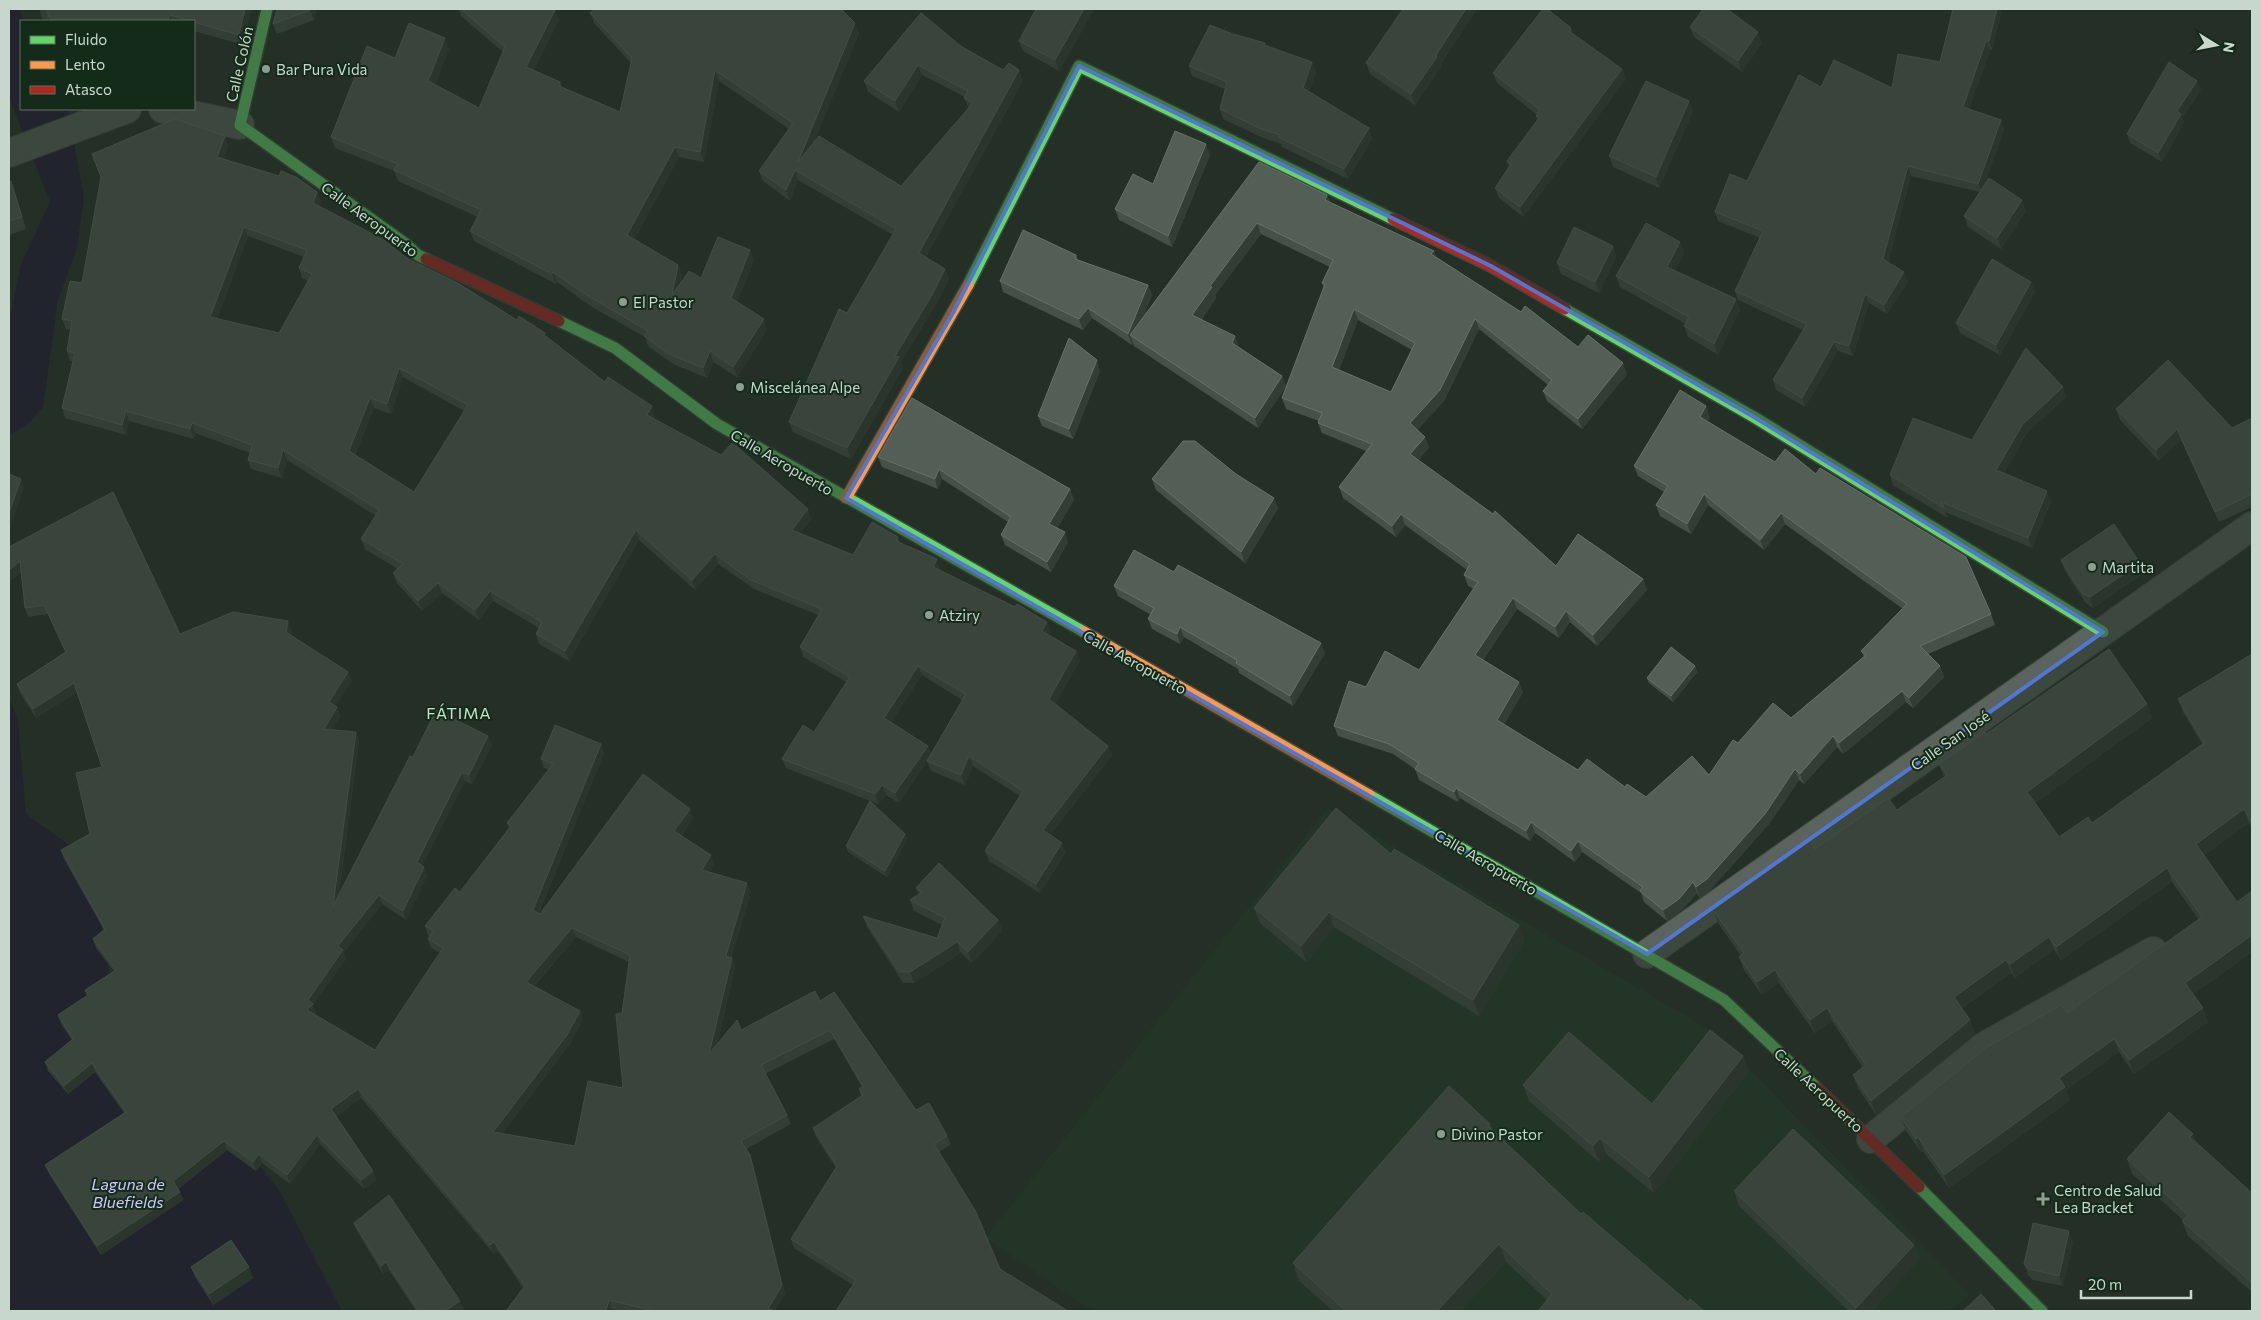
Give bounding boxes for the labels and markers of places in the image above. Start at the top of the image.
place label: Bar Pura Vida [276,60,367,78]
marker: Bar Pura Vida [260,63,272,75]
place label: El Pastor [633,293,694,311]
marker: El Pastor [617,296,629,308]
place label: Miscelánea Alpe [750,378,860,396]
marker: Miscelánea Alpe [734,381,746,393]
place label: Martita [2102,558,2154,576]
marker: Martita [2086,561,2098,573]
place label: Atziry [939,606,980,624]
marker: Atziry [923,609,935,621]
place label: Divino Pastor [1451,1125,1543,1143]
marker: Divino Pastor [1435,1128,1447,1140]
place label: Centro de Salud Lea Bracket [2054,1181,2161,1216]
marker: Centro de Salud Lea Bracket [2036,1192,2050,1206]

